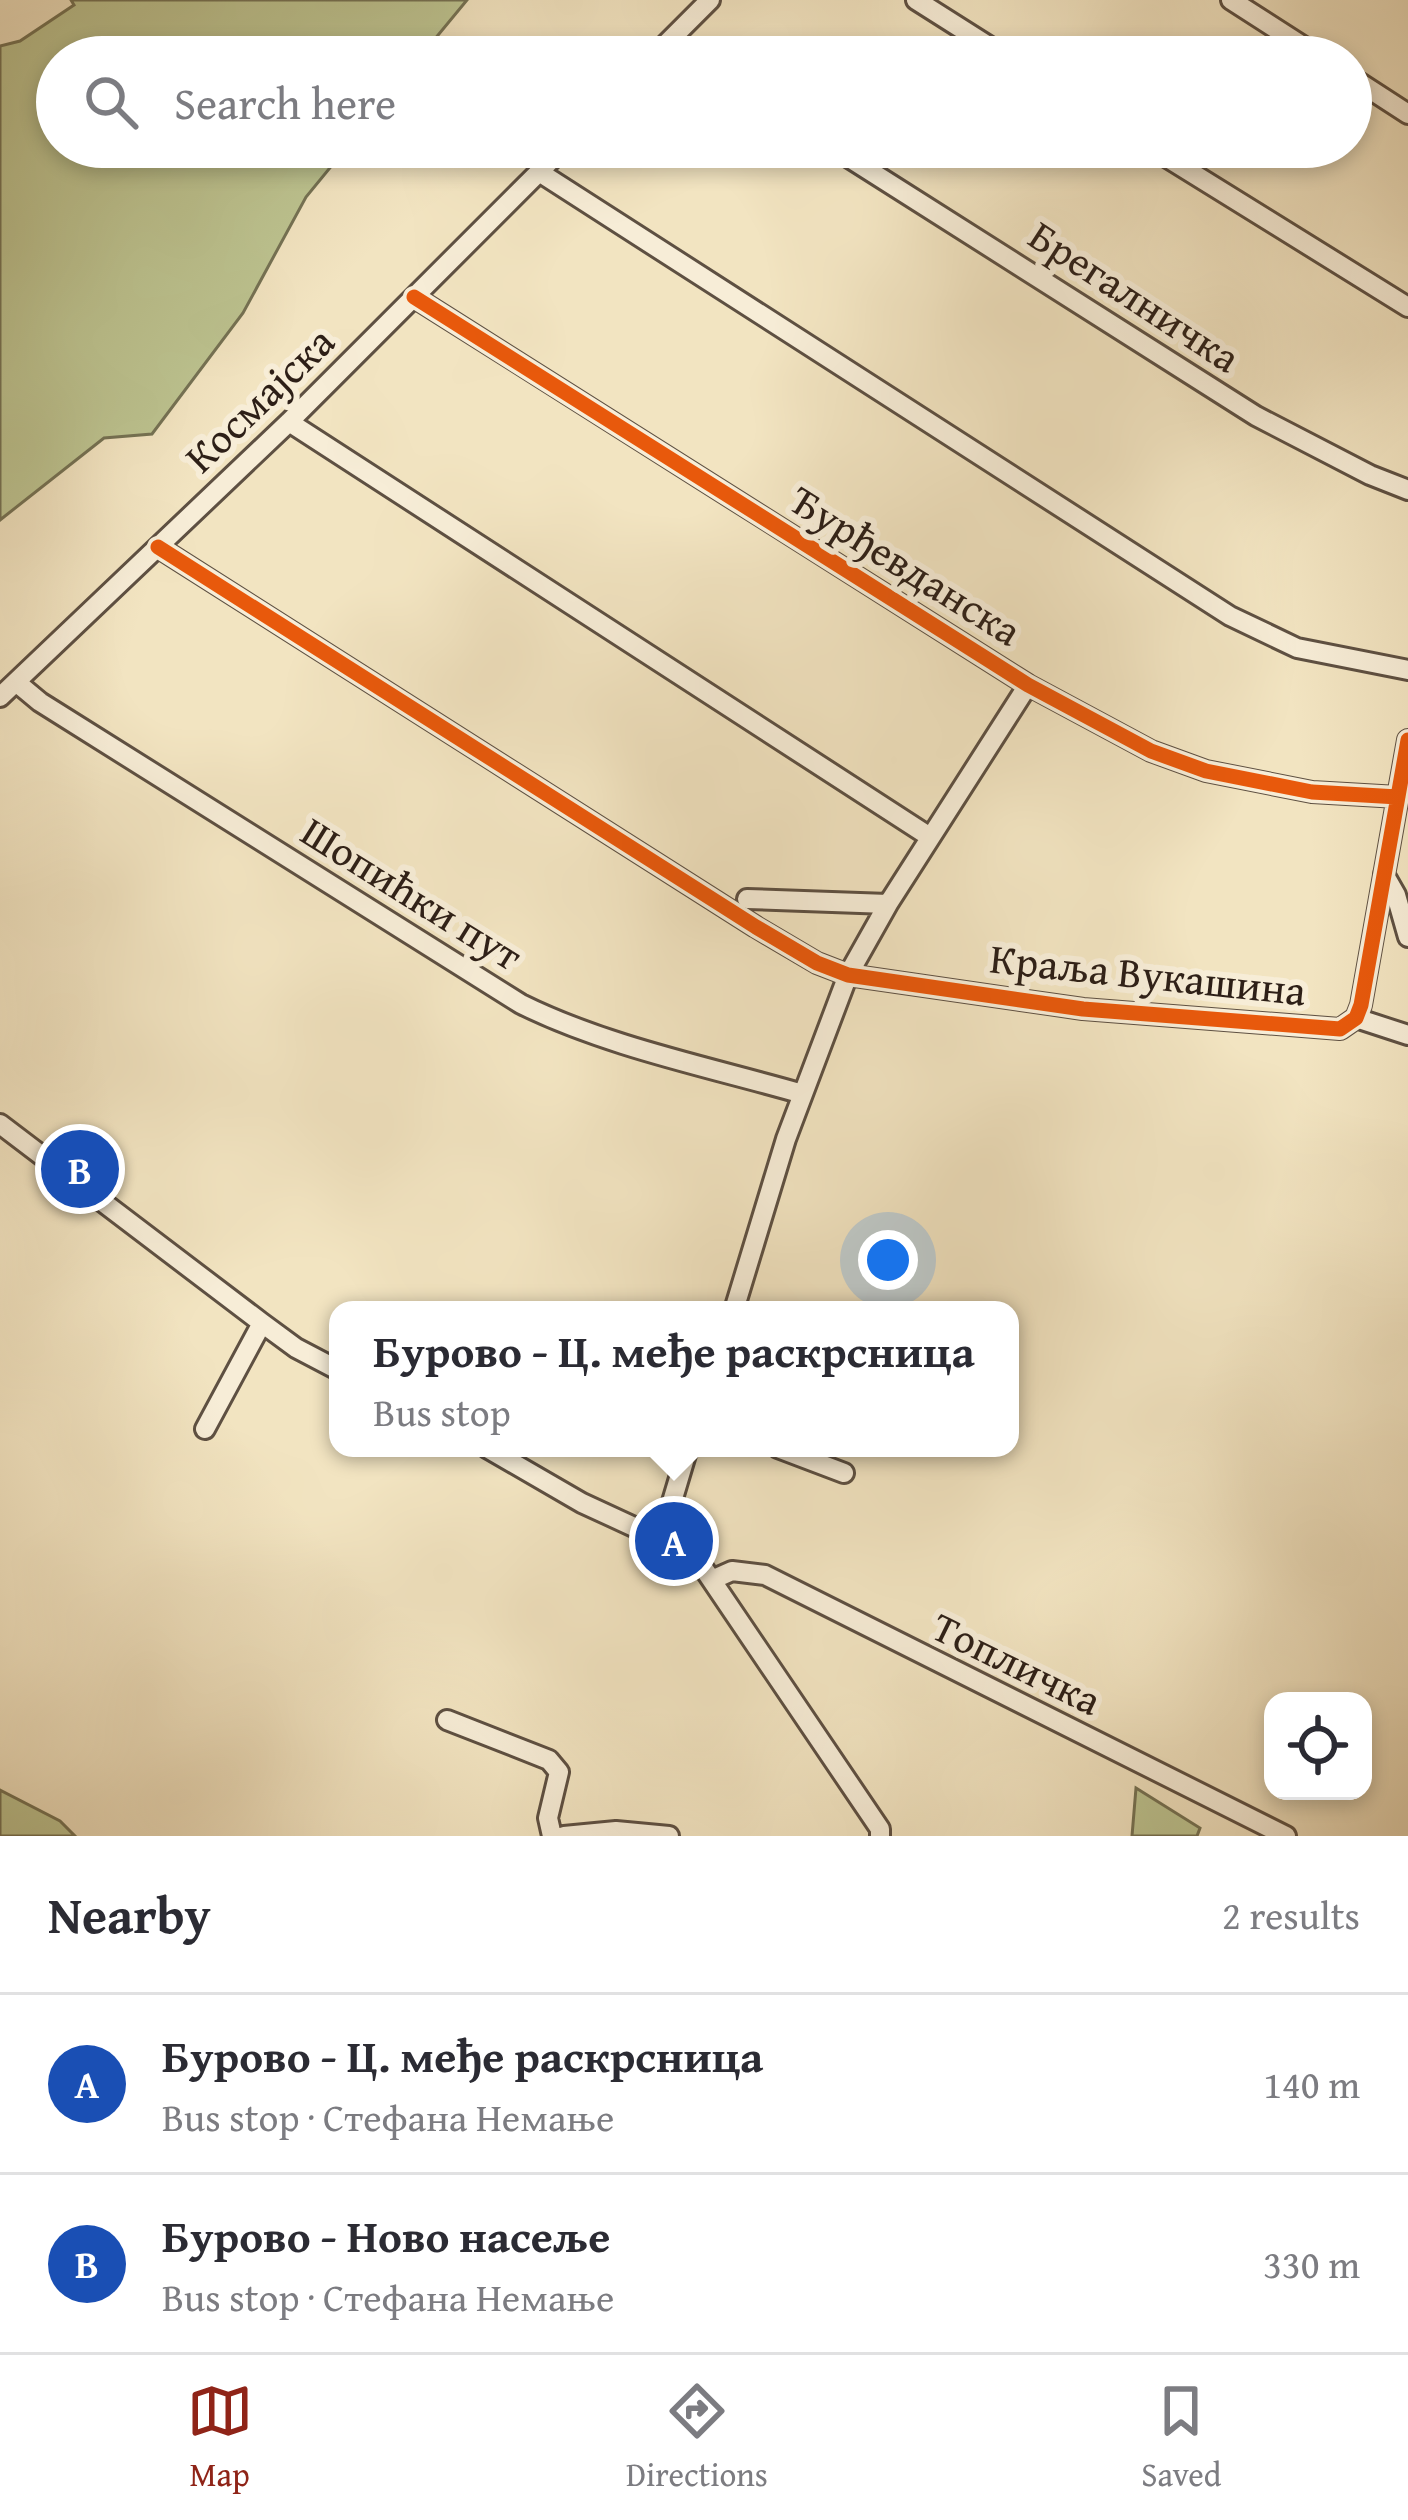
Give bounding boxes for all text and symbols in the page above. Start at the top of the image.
search box [36,36,1372,168]
icon: search [78,69,144,135]
text: Search here [174,70,396,135]
street label: Брегалничка [1018,204,1253,387]
street label: Космајска [170,311,347,486]
street label: Ђурђевданска [779,469,1034,660]
street label: Шопићки пут [290,800,535,985]
street label: Краља Вукашина [987,927,1309,1020]
pin: B [41,1124,119,1214]
your location [858,1230,918,1290]
popup [329,1301,1019,1457]
text: Бурово - Ц. међе раскрсница [373,1318,975,1383]
text: Bus stop [373,1383,511,1440]
pin: A [635,1496,713,1586]
street label: Топличка [922,1595,1112,1730]
map controls [1264,1692,1372,1800]
button: locate [1264,1692,1372,1800]
text: Nearby [48,1877,211,1952]
text: 2 results [1222,1886,1360,1943]
text: Бурово - Ц. међе раскрсница [162,2023,763,2088]
text: A [75,2055,99,2112]
text: 140 m [1263,2055,1360,2112]
text: Bus stop · Стефана Немање [162,2088,614,2145]
text: Бурово - Ново насеље [162,2203,610,2268]
text: B [75,2235,99,2292]
text: 330 m [1263,2235,1360,2292]
text: Bus stop · Стефана Немање [162,2268,614,2325]
tab: Map [187,2378,253,2498]
tab: Directions [626,2378,768,2498]
tab: Saved [1141,2378,1221,2498]

